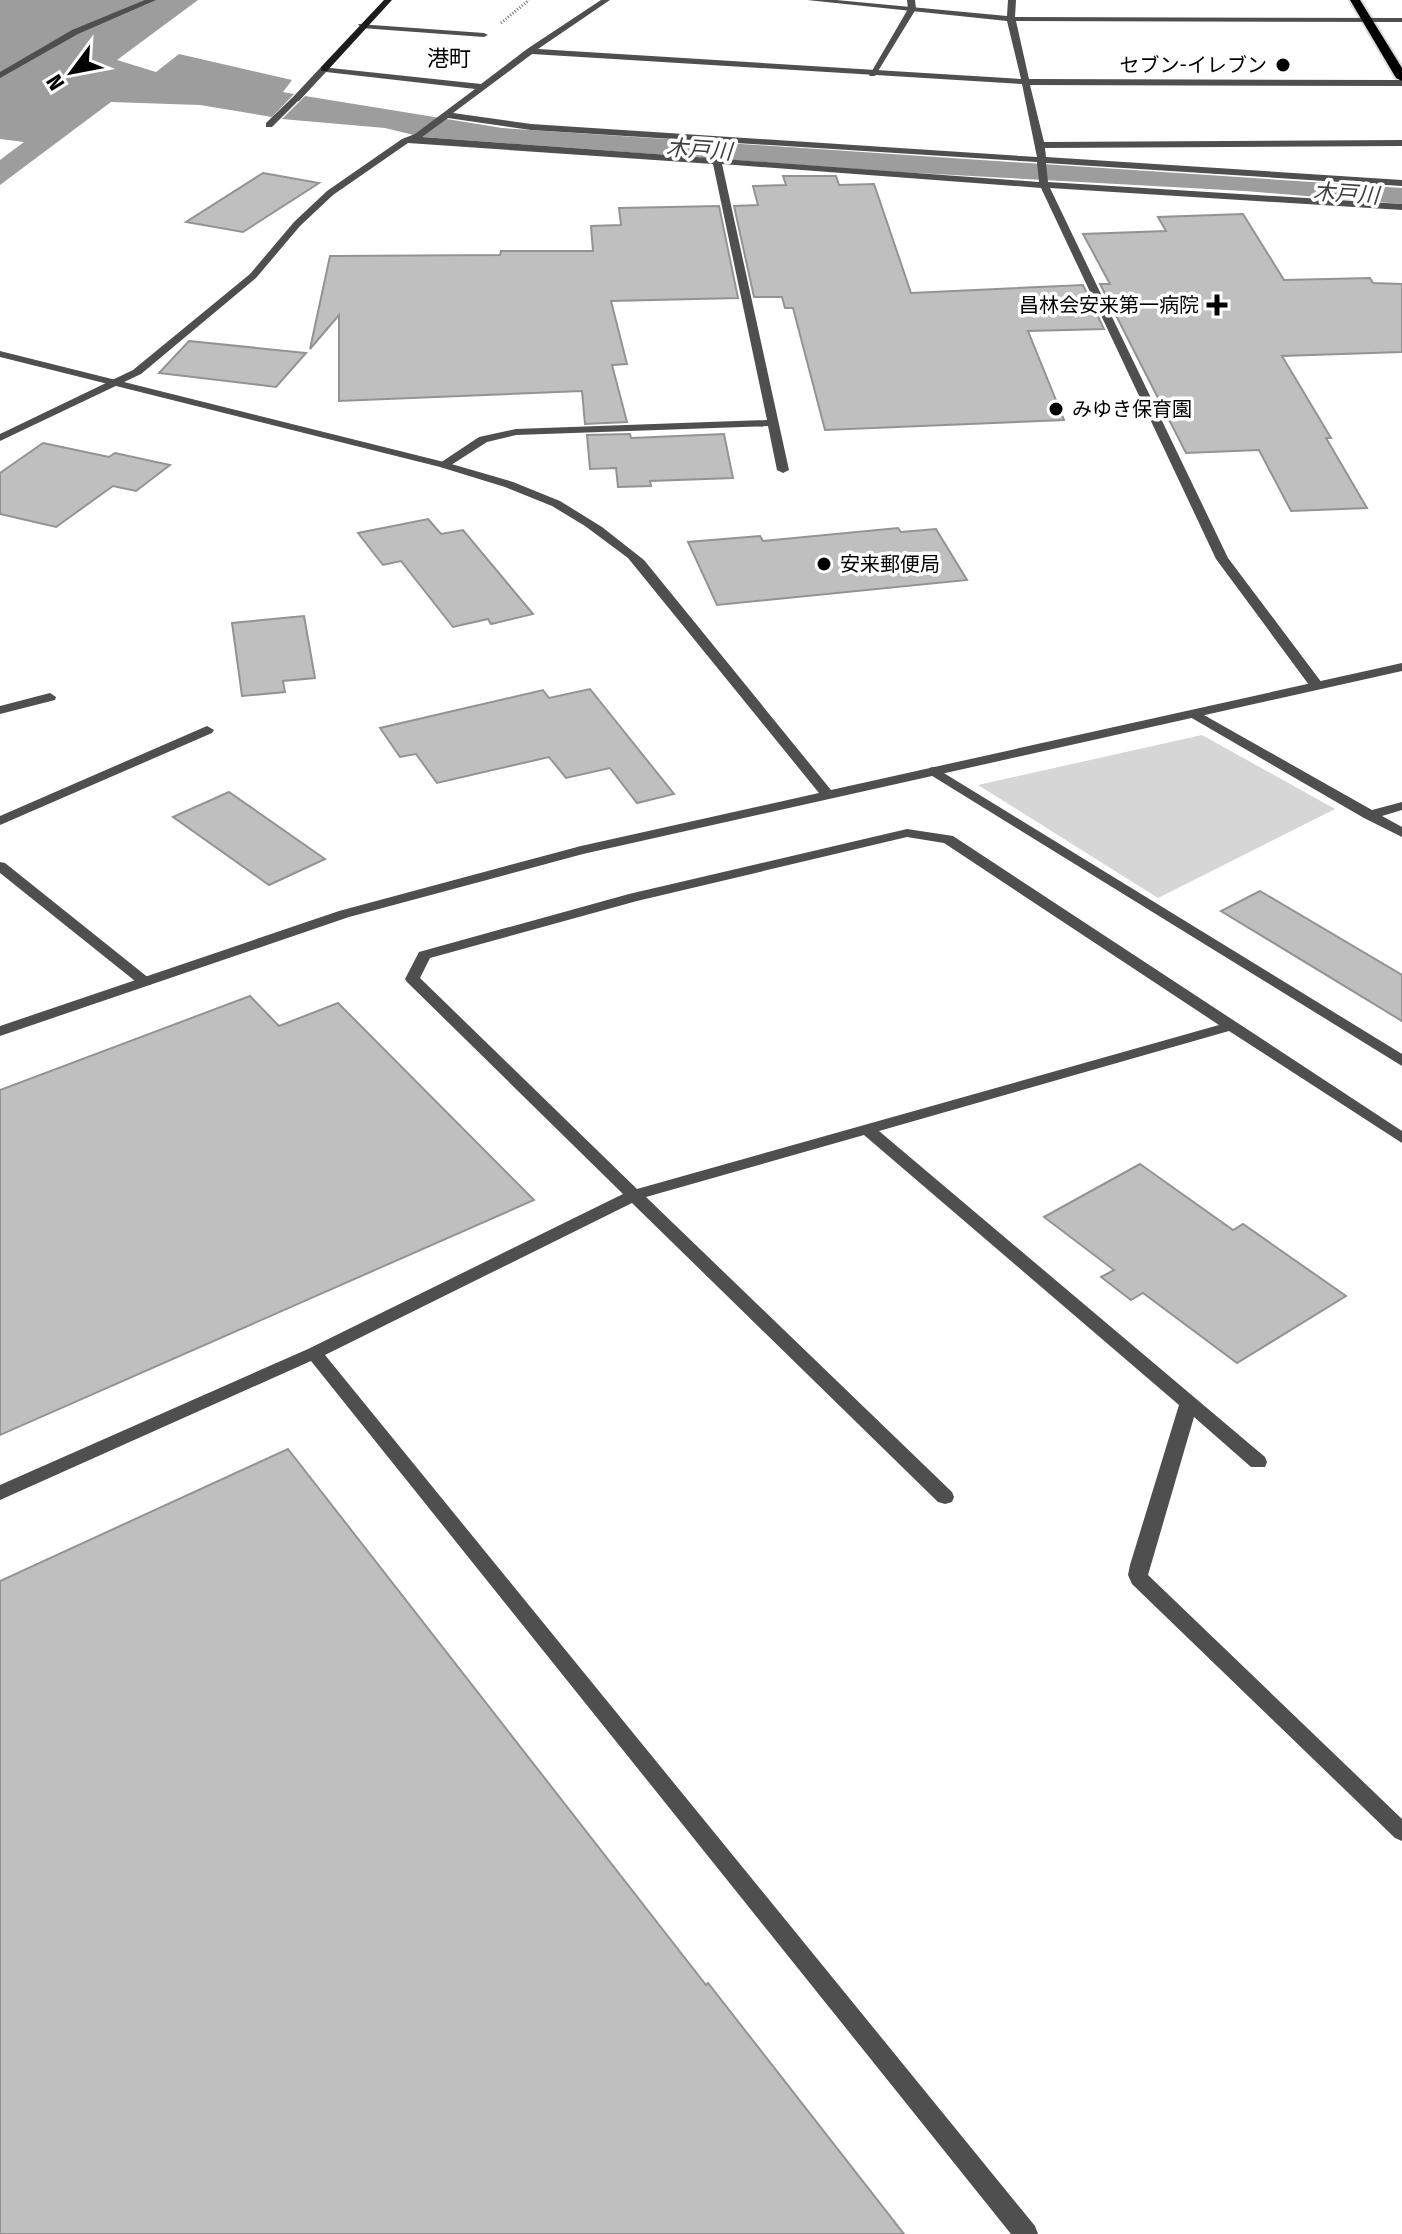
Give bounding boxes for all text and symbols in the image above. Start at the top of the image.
north arrow [32,32,112,112]
district label: 港町 [427,45,471,72]
place label: セブン-イレブン [1120,53,1267,77]
marker: セブン-イレブン [1274,56,1292,74]
text: N [41,70,70,95]
water label: 木戸川 [665,134,735,165]
water label: 木戸川 [1312,178,1382,209]
place label: 昌林会安来第一病院 [1019,293,1199,317]
marker: 昌林会安来第一病院 [1206,294,1228,316]
place label: みゆき保育園 [1072,397,1192,421]
marker: みゆき保育園 [1047,400,1065,418]
place label: 安来郵便局 [840,552,940,576]
marker: 安来郵便局 [815,555,833,573]

